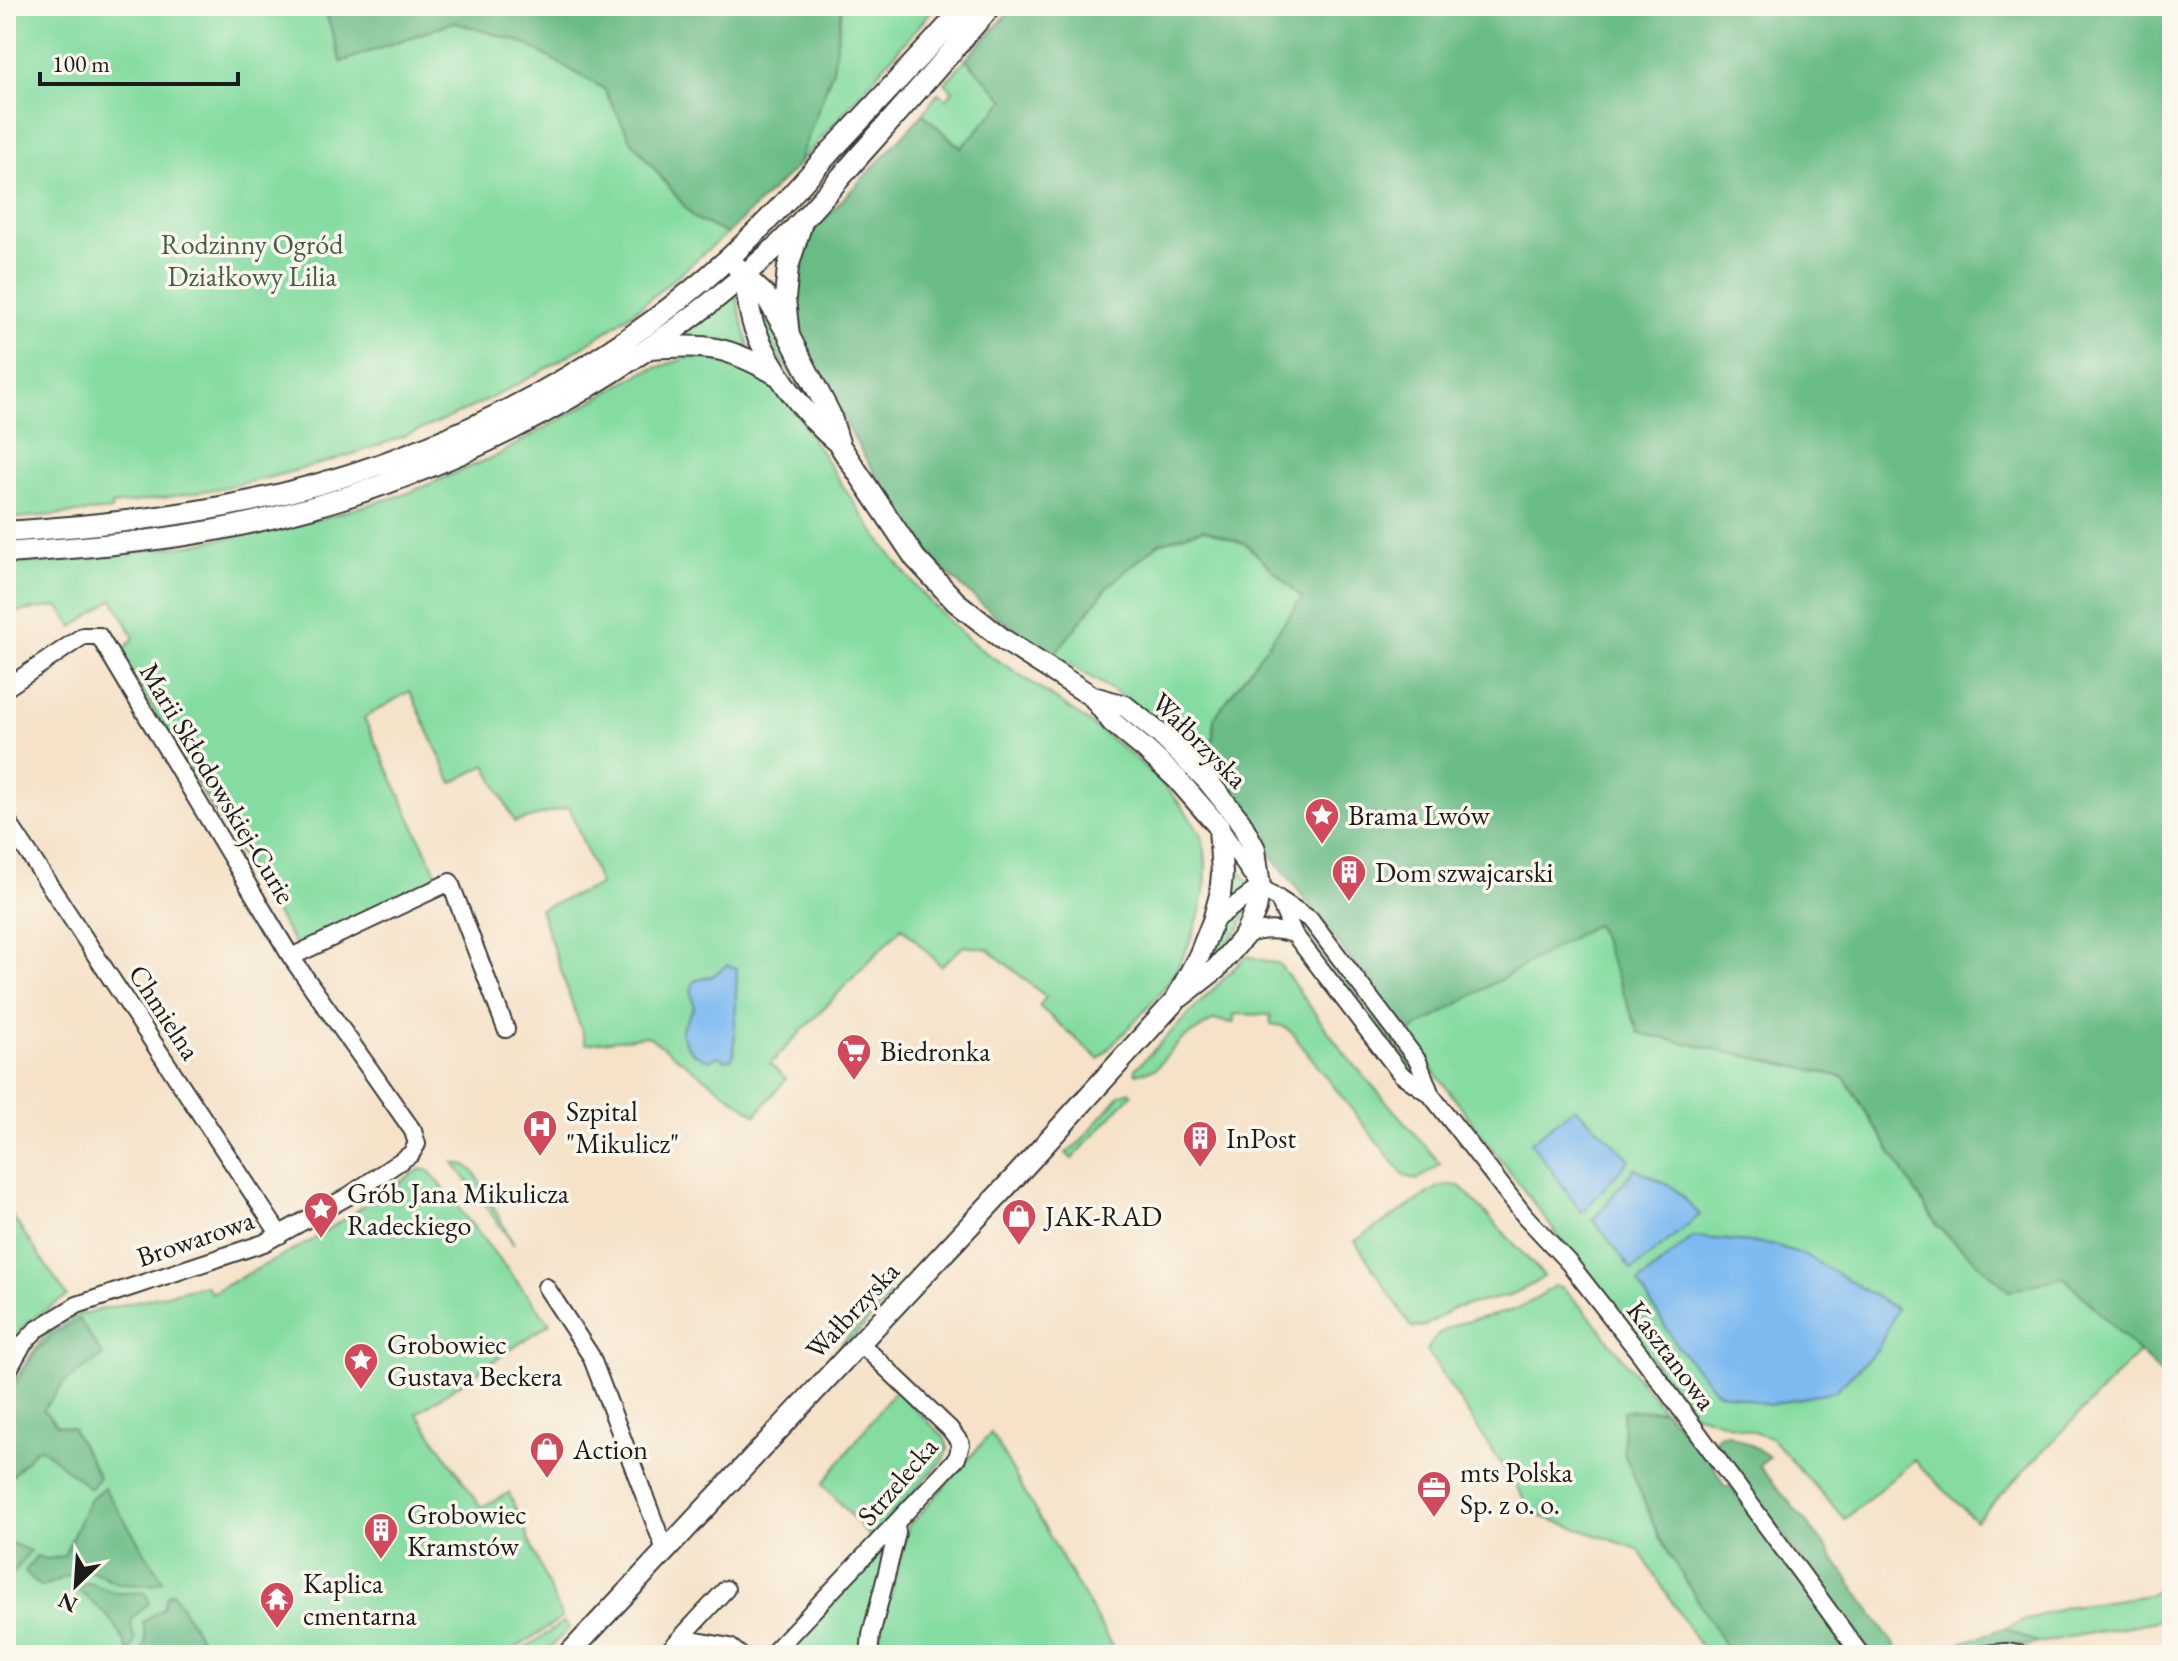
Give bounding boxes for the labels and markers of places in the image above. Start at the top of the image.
place icon: Brama Lwów [1303,796,1341,846]
place label: Brama Lwów [1348,797,1490,833]
building icon: Dom szwajcarski [1330,853,1368,903]
place label: Dom szwajcarski [1375,854,1554,890]
supermarket icon: Biedronka [835,1032,873,1082]
place label: Biedronka [880,1033,991,1069]
place label: Szpital "Mikulicz" [566,1093,679,1161]
hospital icon: Szpital "Mikulicz" [521,1108,559,1158]
building icon: InPost [1181,1119,1219,1169]
place label: InPost [1226,1120,1296,1156]
place label: Grób Jana Mikulicza Radeckiego [347,1175,570,1243]
place icon: Grób Jana Mikulicza Radeckiego [302,1190,340,1240]
shop icon: JAK-RAD [1000,1197,1038,1247]
place label: JAK-RAD [1043,1198,1162,1234]
place label: Grobowiec Gustava Beckera [387,1326,563,1394]
place icon: Grobowiec Gustava Beckera [342,1341,380,1391]
shop icon: Action [528,1430,566,1480]
place label: Action [572,1431,648,1467]
place label: mts Polska Sp. z o. o. [1460,1454,1574,1522]
office icon: mts Polska Sp. z o. o. [1415,1469,1453,1519]
place label: Grobowiec Kramstów [407,1496,527,1564]
building icon: Grobowiec Kramstów [362,1511,400,1561]
place label: Kaplica cmentarna [303,1565,418,1633]
temple icon: Kaplica cmentarna [258,1580,296,1630]

